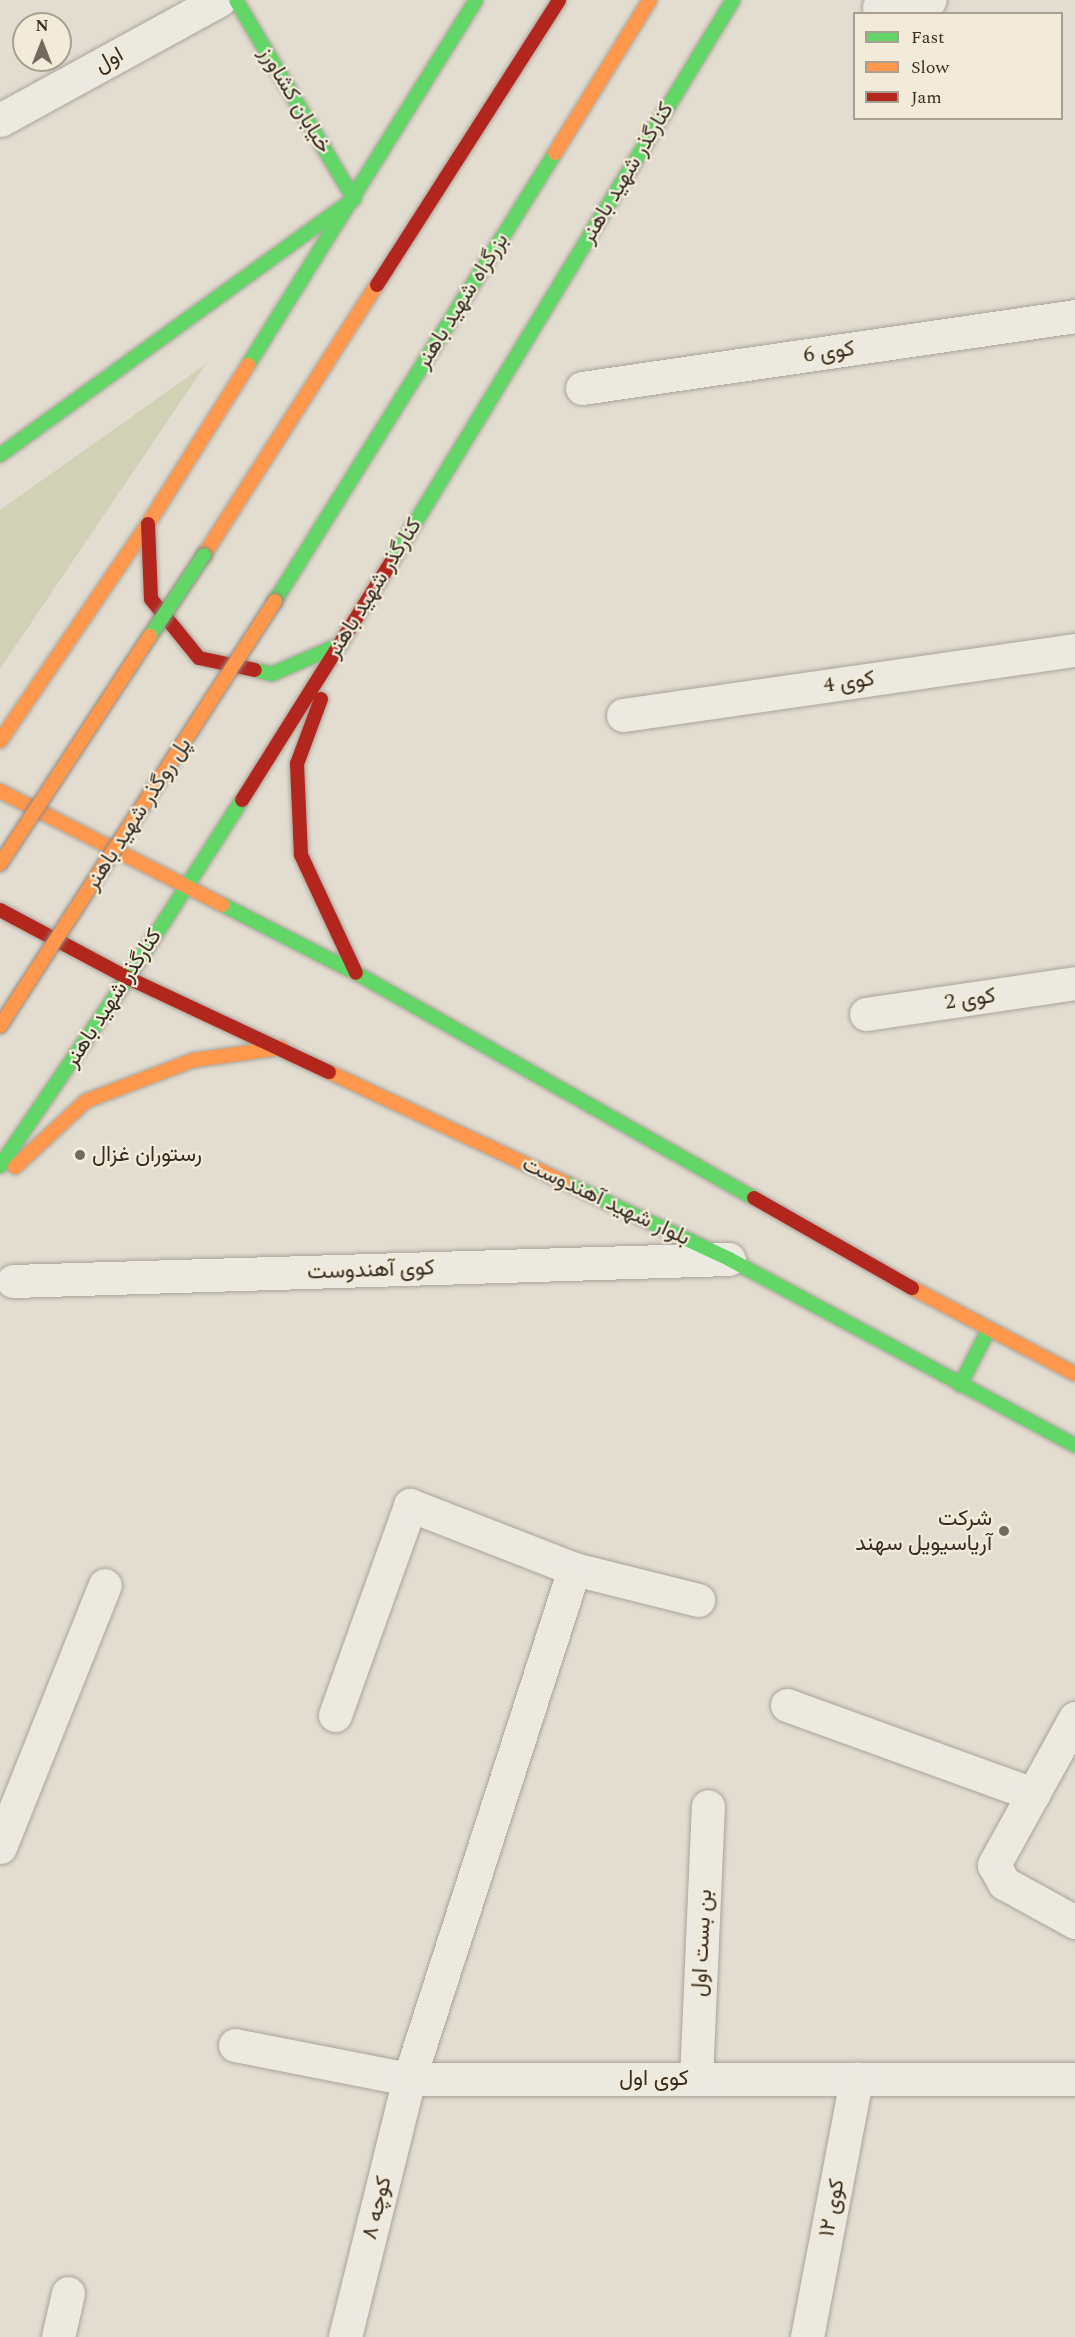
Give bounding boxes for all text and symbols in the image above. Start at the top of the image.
north arrow [12,12,72,72]
legend [853,12,1063,120]
text: N [35,14,49,38]
text: Fast [911,24,944,51]
street label: اول [90,41,128,79]
street label: خیابان کشاورز [253,42,337,158]
text: Slow [911,54,949,81]
text: Jam [911,84,942,111]
street label: کنارگذر شهید باهنر [575,98,679,248]
street label: بزرگراه شهید باهنر [410,228,514,374]
street label: کوی 6 [802,335,856,369]
street label: کنارگذر شهید باهنر [320,513,428,663]
street label: کوی 4 [822,665,876,699]
street label: پل روگذر شهید باهنر [79,733,197,895]
street label: کنارگذر شهید باهنر [58,924,168,1072]
street label: کوی 2 [943,982,997,1016]
place label: رستوران غزال [92,1142,202,1168]
marker: رستوران غزال [73,1148,87,1162]
street label: بلوار شهید آهندوست [518,1151,694,1251]
street label: کوی آهندوست [307,1255,435,1285]
place label: شرکت آریاسیویل سهند [855,1505,992,1556]
marker: شرکت آریاسیویل سهند [997,1524,1011,1538]
street label: بن بست اول [686,1888,718,1998]
street label: کوی اول [619,2066,689,2092]
street label: کوچه ۸ [356,2174,398,2242]
street label: کوی ۱۲ [813,2177,851,2239]

